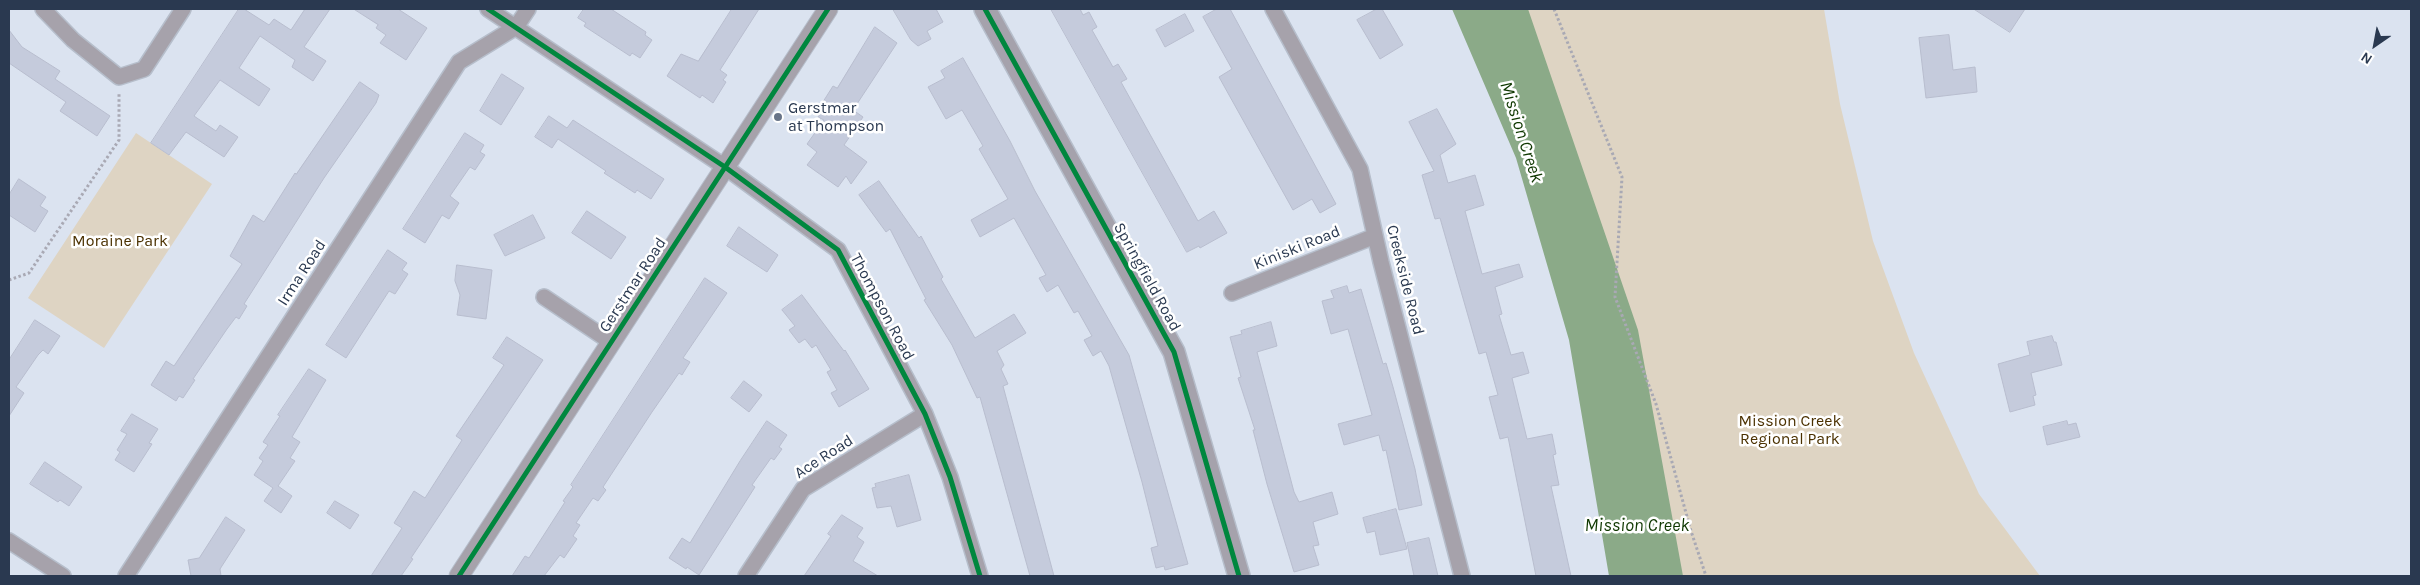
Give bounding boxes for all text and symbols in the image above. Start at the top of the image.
north arrow [2350,20,2400,70]
text: N [2358,48,2375,68]
water label: Mission Creek [1495,79,1547,185]
place label: Gerstmar at Thompson [788,98,884,136]
marker: Gerstmar at Thompson [772,111,784,123]
street label: Springfield Road [1109,219,1185,335]
street label: Kiniski Road [1251,222,1343,274]
street label: Creekside Road [1382,223,1428,337]
park label: Moraine Park [72,231,168,251]
street label: Gerstmar Road [595,234,671,336]
street label: Irma Road [274,236,330,310]
street label: Thompson Road [846,250,918,364]
park label: Mission Creek Regional Park [1738,411,1842,449]
street label: Ace Road [791,431,857,483]
water label: Mission Creek [1585,515,1689,537]

